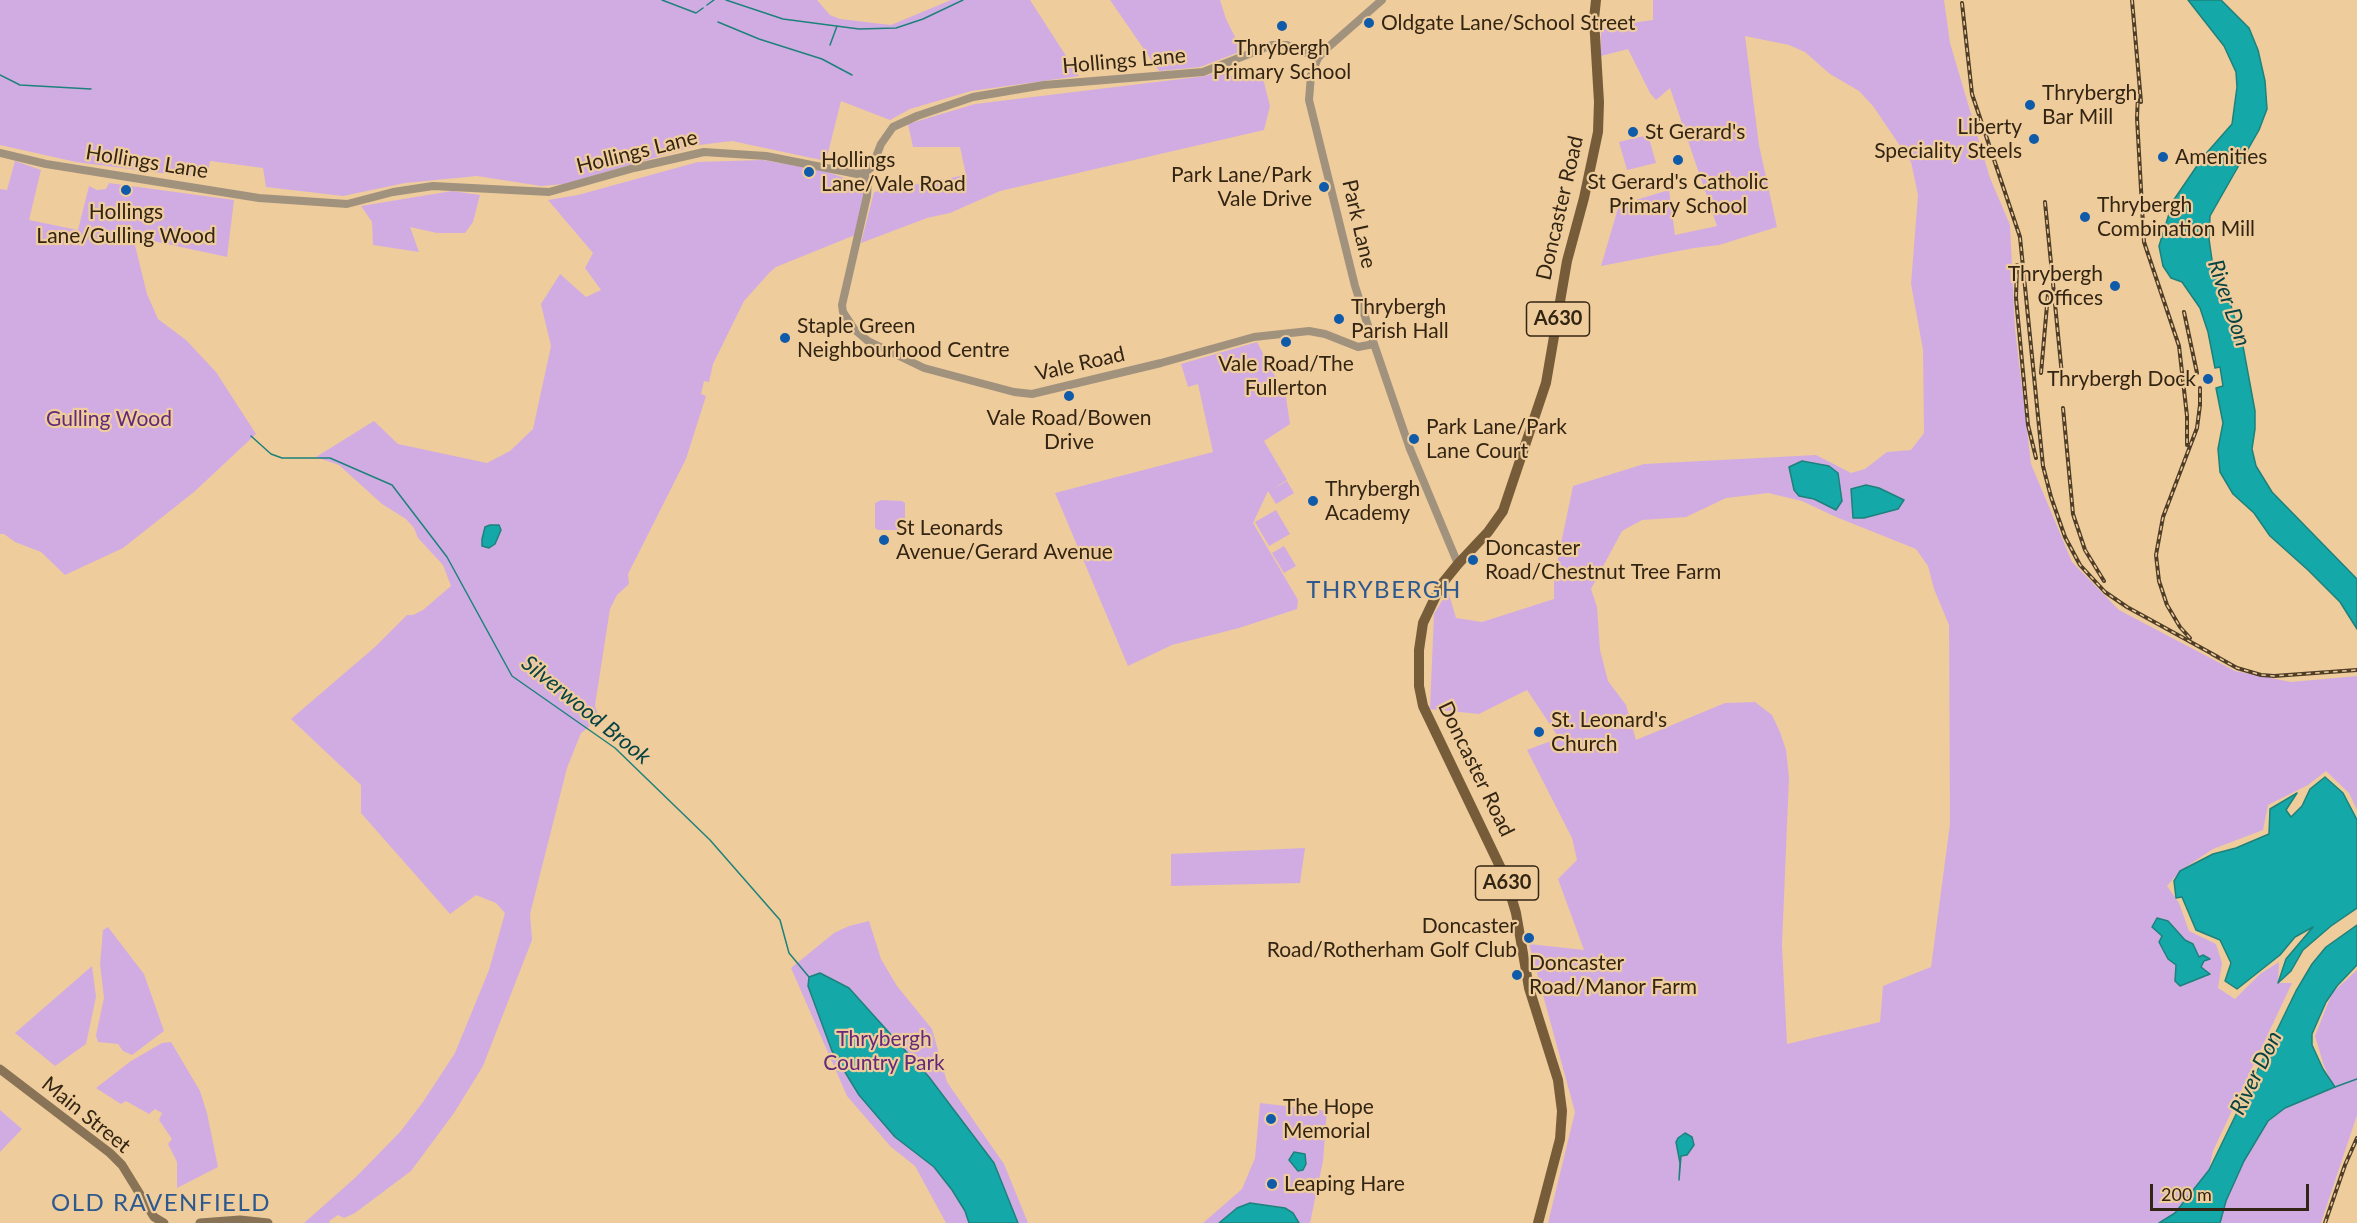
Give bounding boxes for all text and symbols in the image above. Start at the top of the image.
place label: Oldgate Lane/School Street [1381,10,1636,36]
marker: Oldgate Lane/School Street [1362,16,1376,30]
marker: Thrybergh Primary School [1275,19,1289,33]
place label: Thrybergh Primary School [1213,35,1351,85]
street label: Hollings Lane [1061,43,1187,79]
place label: Thrybergh Bar Mill [2042,80,2137,130]
marker: Thrybergh Bar Mill [2023,98,2037,112]
place label: Liberty Speciality Steels [1874,114,2022,164]
place label: St Gerard's [1645,119,1745,145]
street label: Hollings Lane [574,125,700,179]
marker: St Gerard's [1626,125,1640,139]
marker: Liberty Speciality Steels [2027,132,2041,146]
street label: Doncaster Road [1531,133,1589,283]
street label: Hollings Lane [84,140,210,184]
place label: Amenities [2175,144,2267,170]
place label: Hollings Lane/Vale Road [821,147,966,197]
marker: Amenities [2156,150,2170,164]
marker: St Gerard's Catholic Primary School [1671,153,1685,167]
place label: Park Lane/Park Vale Drive [1171,162,1312,212]
marker: Hollings Lane/Vale Road [802,165,816,179]
place label: St Gerard's Catholic Primary School [1587,169,1769,219]
street label: Park Lane [1337,177,1381,271]
marker: Park Lane/Park Vale Drive [1317,180,1331,194]
marker: Hollings Lane/Gulling Wood [119,183,133,197]
place label: Thrybergh Combination Mill [2097,192,2255,242]
place label: Hollings Lane/Gulling Wood [36,199,216,249]
marker: Thrybergh Combination Mill [2078,210,2092,224]
water label: River Don [2202,256,2256,350]
place label: Thrybergh Offices [2008,261,2103,311]
marker: Thrybergh Offices [2108,279,2122,293]
place label: Thrybergh Parish Hall [1351,294,1449,344]
road number: A630 [1526,302,1590,336]
marker: Thrybergh Parish Hall [1332,312,1346,326]
place label: Staple Green Neighbourhood Centre [797,313,1009,363]
marker: Staple Green Neighbourhood Centre [778,331,792,345]
marker: Vale Road/The Fullerton [1279,335,1293,349]
street label: Vale Road [1033,341,1127,387]
place label: Vale Road/The Fullerton [1218,351,1354,401]
place label: Thrybergh Dock [2047,366,2196,392]
marker: Thrybergh Dock [2201,372,2215,386]
marker: Vale Road/Bowen Drive [1062,389,1076,403]
place label: Vale Road/Bowen Drive [987,405,1151,455]
park label: Gulling Wood [46,406,172,432]
place label: Park Lane/Park Lane Court [1426,414,1567,464]
marker: Park Lane/Park Lane Court [1407,432,1421,446]
place label: Thrybergh Academy [1325,476,1420,526]
marker: Thrybergh Academy [1306,494,1320,508]
place label: St Leonards Avenue/Gerard Avenue [896,515,1113,565]
marker: St Leonards Avenue/Gerard Avenue [877,533,891,547]
place label: Doncaster Road/Chestnut Tree Farm [1485,535,1721,585]
marker: Doncaster Road/Chestnut Tree Farm [1466,553,1480,567]
district label: THRYBERGH [1306,576,1462,604]
water label: Silverwood Brook [516,650,656,770]
street label: Doncaster Road [1432,697,1520,841]
place label: St. Leonard's Church [1551,707,1667,757]
marker: St. Leonard's Church [1532,725,1546,739]
road number: A630 [1476,866,1538,900]
place label: Doncaster Road/Rotherham Golf Club [1267,913,1517,963]
marker: Doncaster Road/Rotherham Golf Club [1522,931,1536,945]
place label: Doncaster Road/Manor Farm [1529,950,1697,1000]
marker: Doncaster Road/Manor Farm [1510,968,1524,982]
park label: Thrybergh Country Park [823,1026,945,1076]
water label: River Don [2224,1027,2288,1119]
street label: Main Street [36,1072,136,1158]
place label: The Hope Memorial [1283,1094,1374,1144]
marker: The Hope Memorial [1264,1112,1278,1126]
place label: Leaping Hare [1284,1171,1405,1197]
scale bar [2153,1172,2312,1210]
marker: Leaping Hare [1265,1177,1279,1191]
text: 200 m [2161,1183,2212,1205]
district label: OLD RAVENFIELD [51,1189,271,1217]

